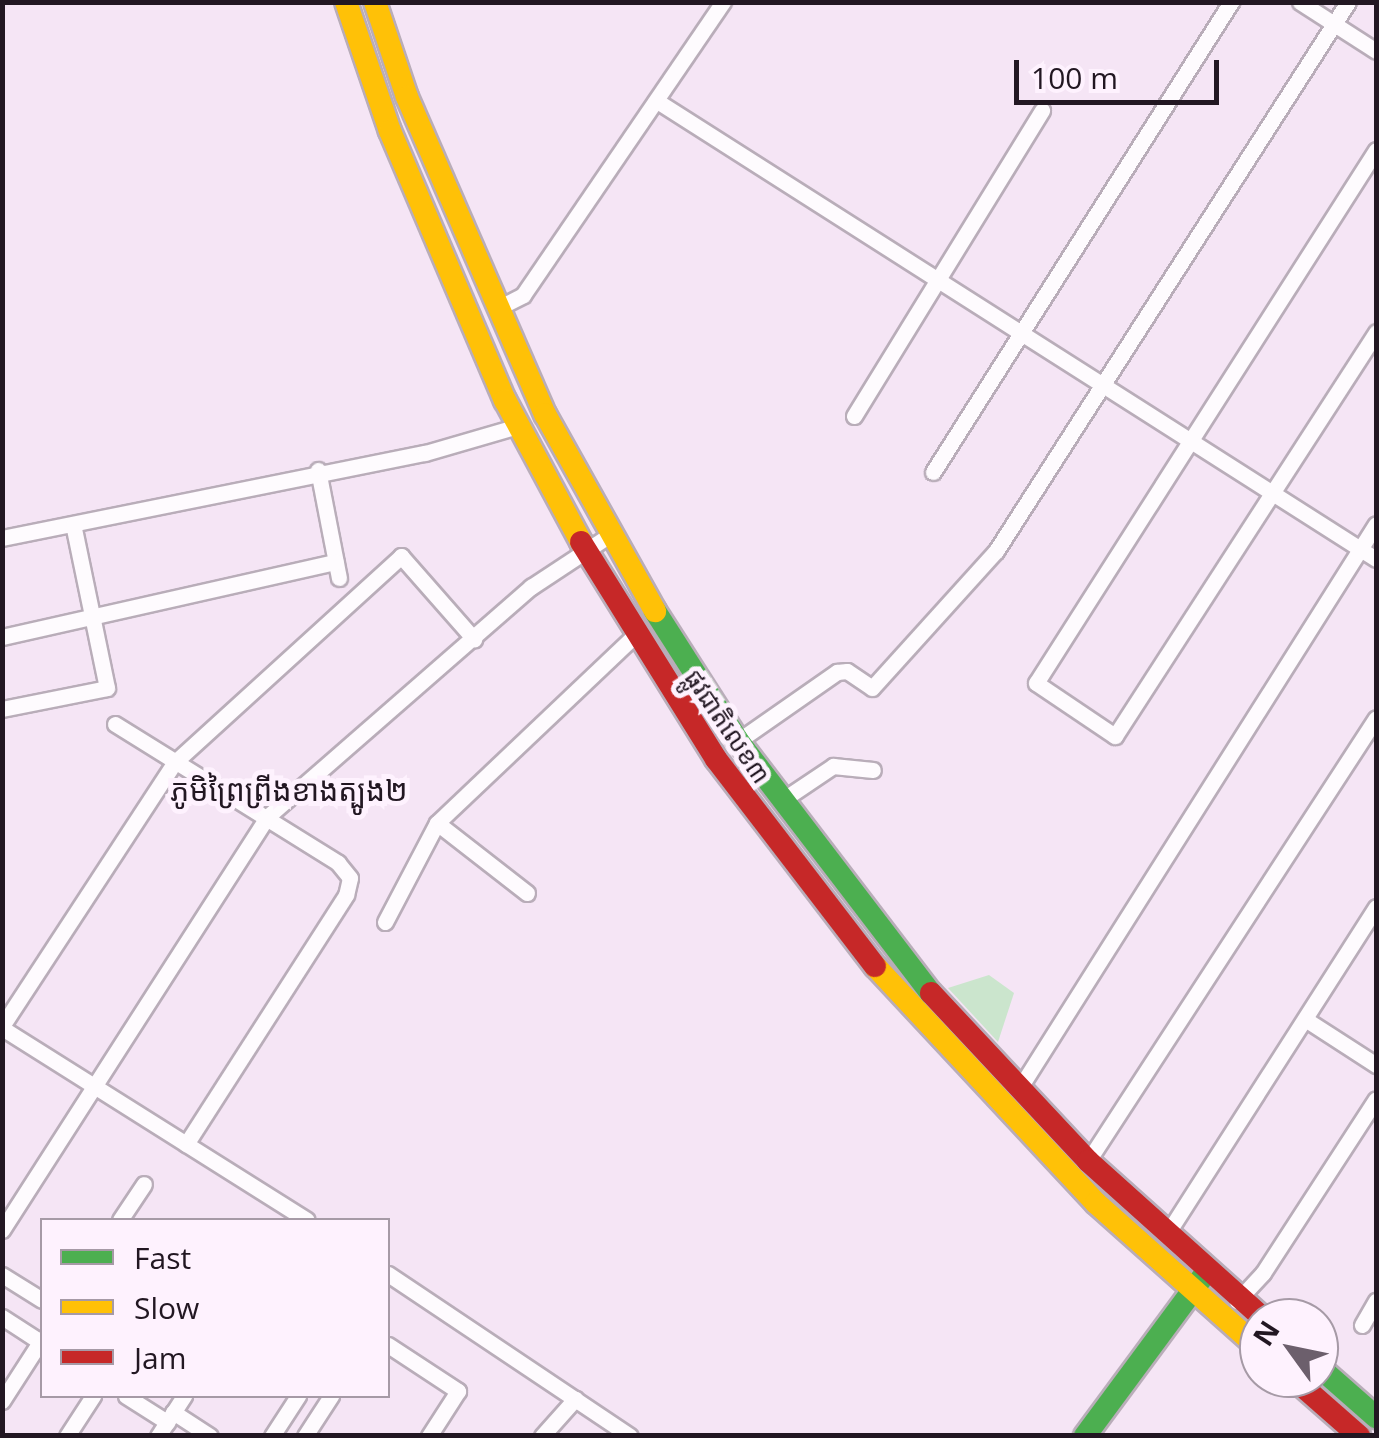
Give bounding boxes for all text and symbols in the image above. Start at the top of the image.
scale bar [1019,40,1224,102]
text: 100 m [1031,57,1118,98]
street label: ផ្លូវជាតិលេខ៣ [679,663,777,789]
district label: ភូមិព្រៃព្រីងខាងត្បូង២ [170,772,408,808]
legend [40,1218,390,1398]
text: Fast [134,1237,191,1278]
text: Slow [134,1287,199,1328]
north arrow [1239,1298,1339,1398]
text: N [1243,1313,1288,1353]
text: Jam [134,1337,187,1378]

